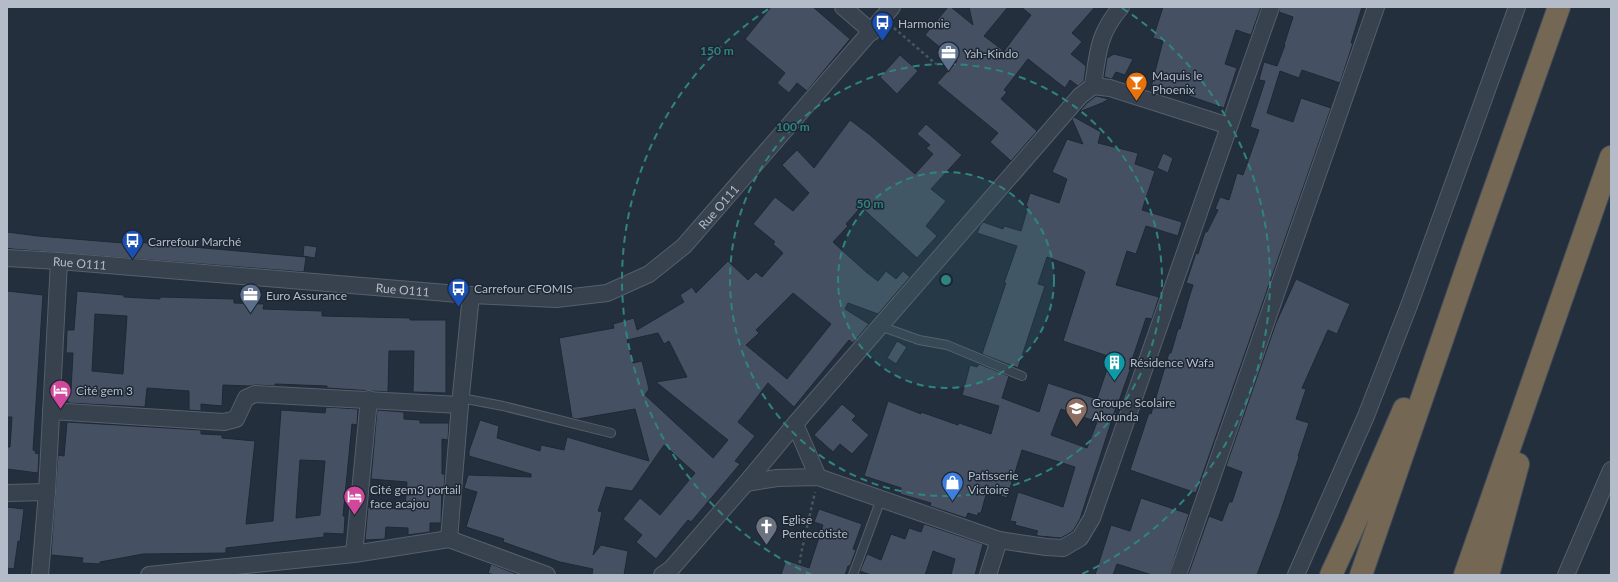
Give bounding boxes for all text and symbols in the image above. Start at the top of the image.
bus stop icon: Harmonie [870,10,896,43]
place label: Harmonie [898,16,950,31]
office icon: Yah-Kindo [935,40,961,73]
text: 150 m [700,43,734,58]
place label: Yah-Kindo [964,46,1019,61]
place label: Maquis le Phoenix [1152,68,1203,97]
bar icon: Maquis le Phoenix [1124,69,1150,102]
text: 100 m [776,119,810,134]
street label: Rue O111 [695,181,742,232]
text: 50 m [857,196,883,211]
bus stop icon: Carrefour Marché [119,228,145,261]
place label: Carrefour Marché [148,234,241,249]
street label: Rue O111 [53,253,107,272]
centre of rings [939,273,953,287]
bus stop icon: Carrefour CFOMIS [446,275,472,308]
street label: Rue O111 [375,280,430,299]
place label: Carrefour CFOMIS [474,281,573,296]
office icon: Euro Assurance [238,282,264,315]
place label: Euro Assurance [266,288,347,303]
building icon: Résidence Wafa [1101,349,1127,382]
place label: Résidence Wafa [1130,355,1214,370]
hotel icon: Cité gem 3 [47,377,73,410]
place label: Cité gem 3 [76,383,133,398]
place label: Groupe Scolaire Akounda [1092,395,1175,424]
school or university icon: Groupe Scolaire Akounda [1063,396,1089,429]
place label: Patisserie Victoire [968,468,1019,497]
shop icon: Patisserie Victoire [940,469,966,502]
place label: Cité gem3 portail face acajou [370,482,461,511]
hotel icon: Cité gem3 portail face acajou [341,483,367,516]
place label: Eglise Pentecôtiste [782,512,848,541]
church icon: Eglise Pentecôtiste [753,513,779,546]

